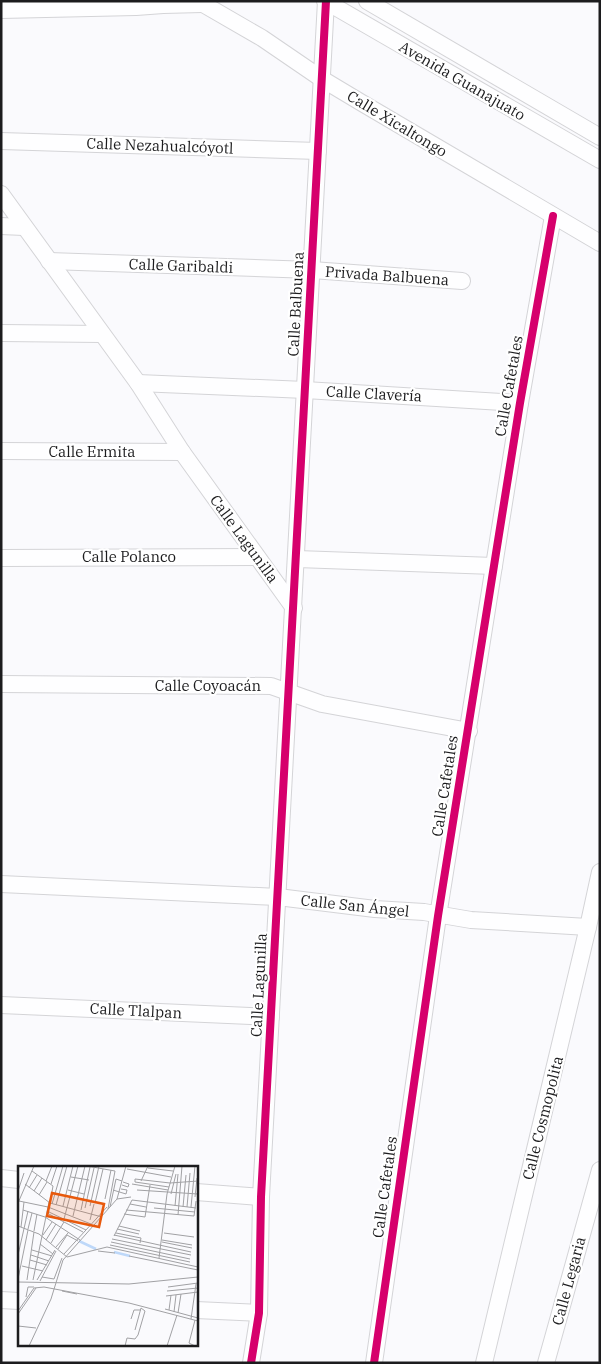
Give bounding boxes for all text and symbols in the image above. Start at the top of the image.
street label: Avenida Guanajuato [396,37,529,124]
street label: Calle Xicaltongo [344,86,451,161]
street label: Calle Nezahualcóyotl [86,133,234,158]
street label: Calle Balbuena [283,251,308,357]
street label: Calle Garibaldi [128,254,234,277]
street label: Privada Balbuena [324,262,450,289]
street label: Calle Cafetales [490,334,527,438]
street label: Calle Clavería [326,382,422,405]
street label: Calle Ermita [48,442,136,461]
street label: Calle Lagunilla [206,491,283,586]
street label: Calle Polanco [82,547,176,566]
street label: Calle Coyoacán [155,676,262,695]
street label: Calle Cafetales [427,734,462,838]
street label: Calle San Ángel [300,890,410,921]
street label: Calle Lagunilla [246,932,271,1038]
street label: Calle Tlalpan [89,999,183,1022]
street label: Calle Cosmopolita [518,1054,567,1182]
street label: Calle Cafetales [368,1135,401,1239]
inset map [18,1166,198,1346]
street label: Calle Legaria [548,1234,589,1327]

